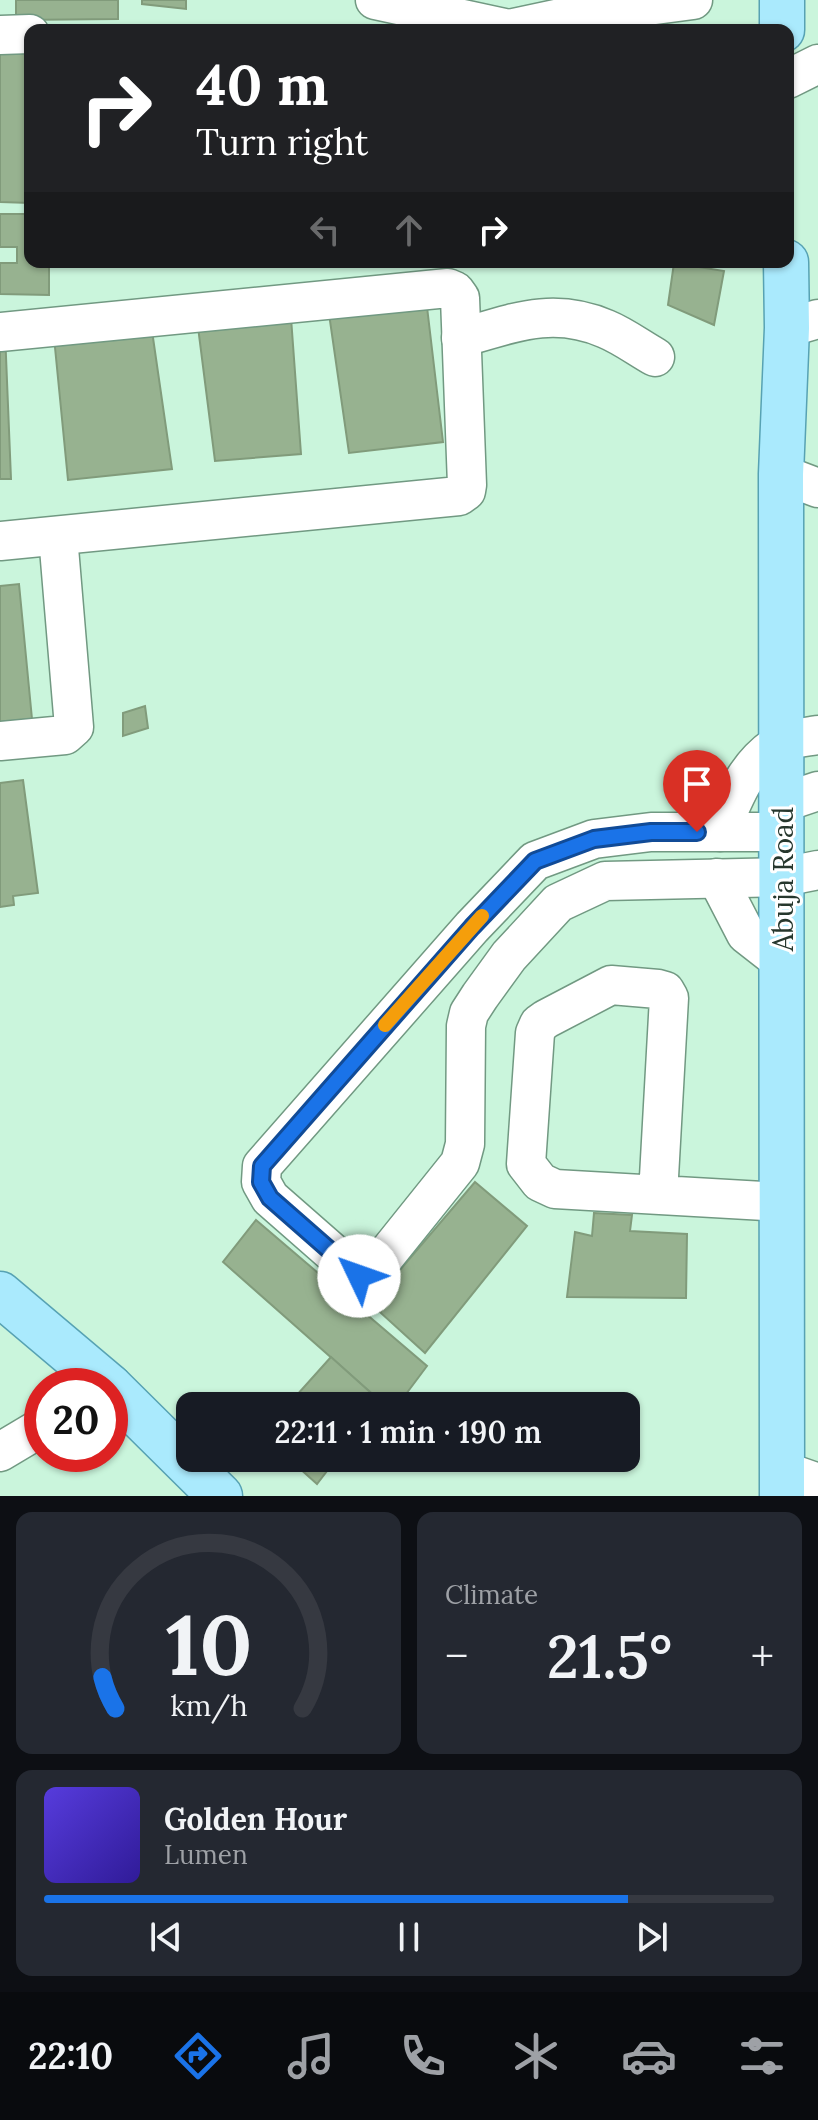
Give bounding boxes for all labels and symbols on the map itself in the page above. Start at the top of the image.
pin [663,750,731,832]
street label: Abuja Road [765,807,801,952]
position arrow [317,1234,401,1318]
speed limit sign: 20 [24,1368,128,1472]

